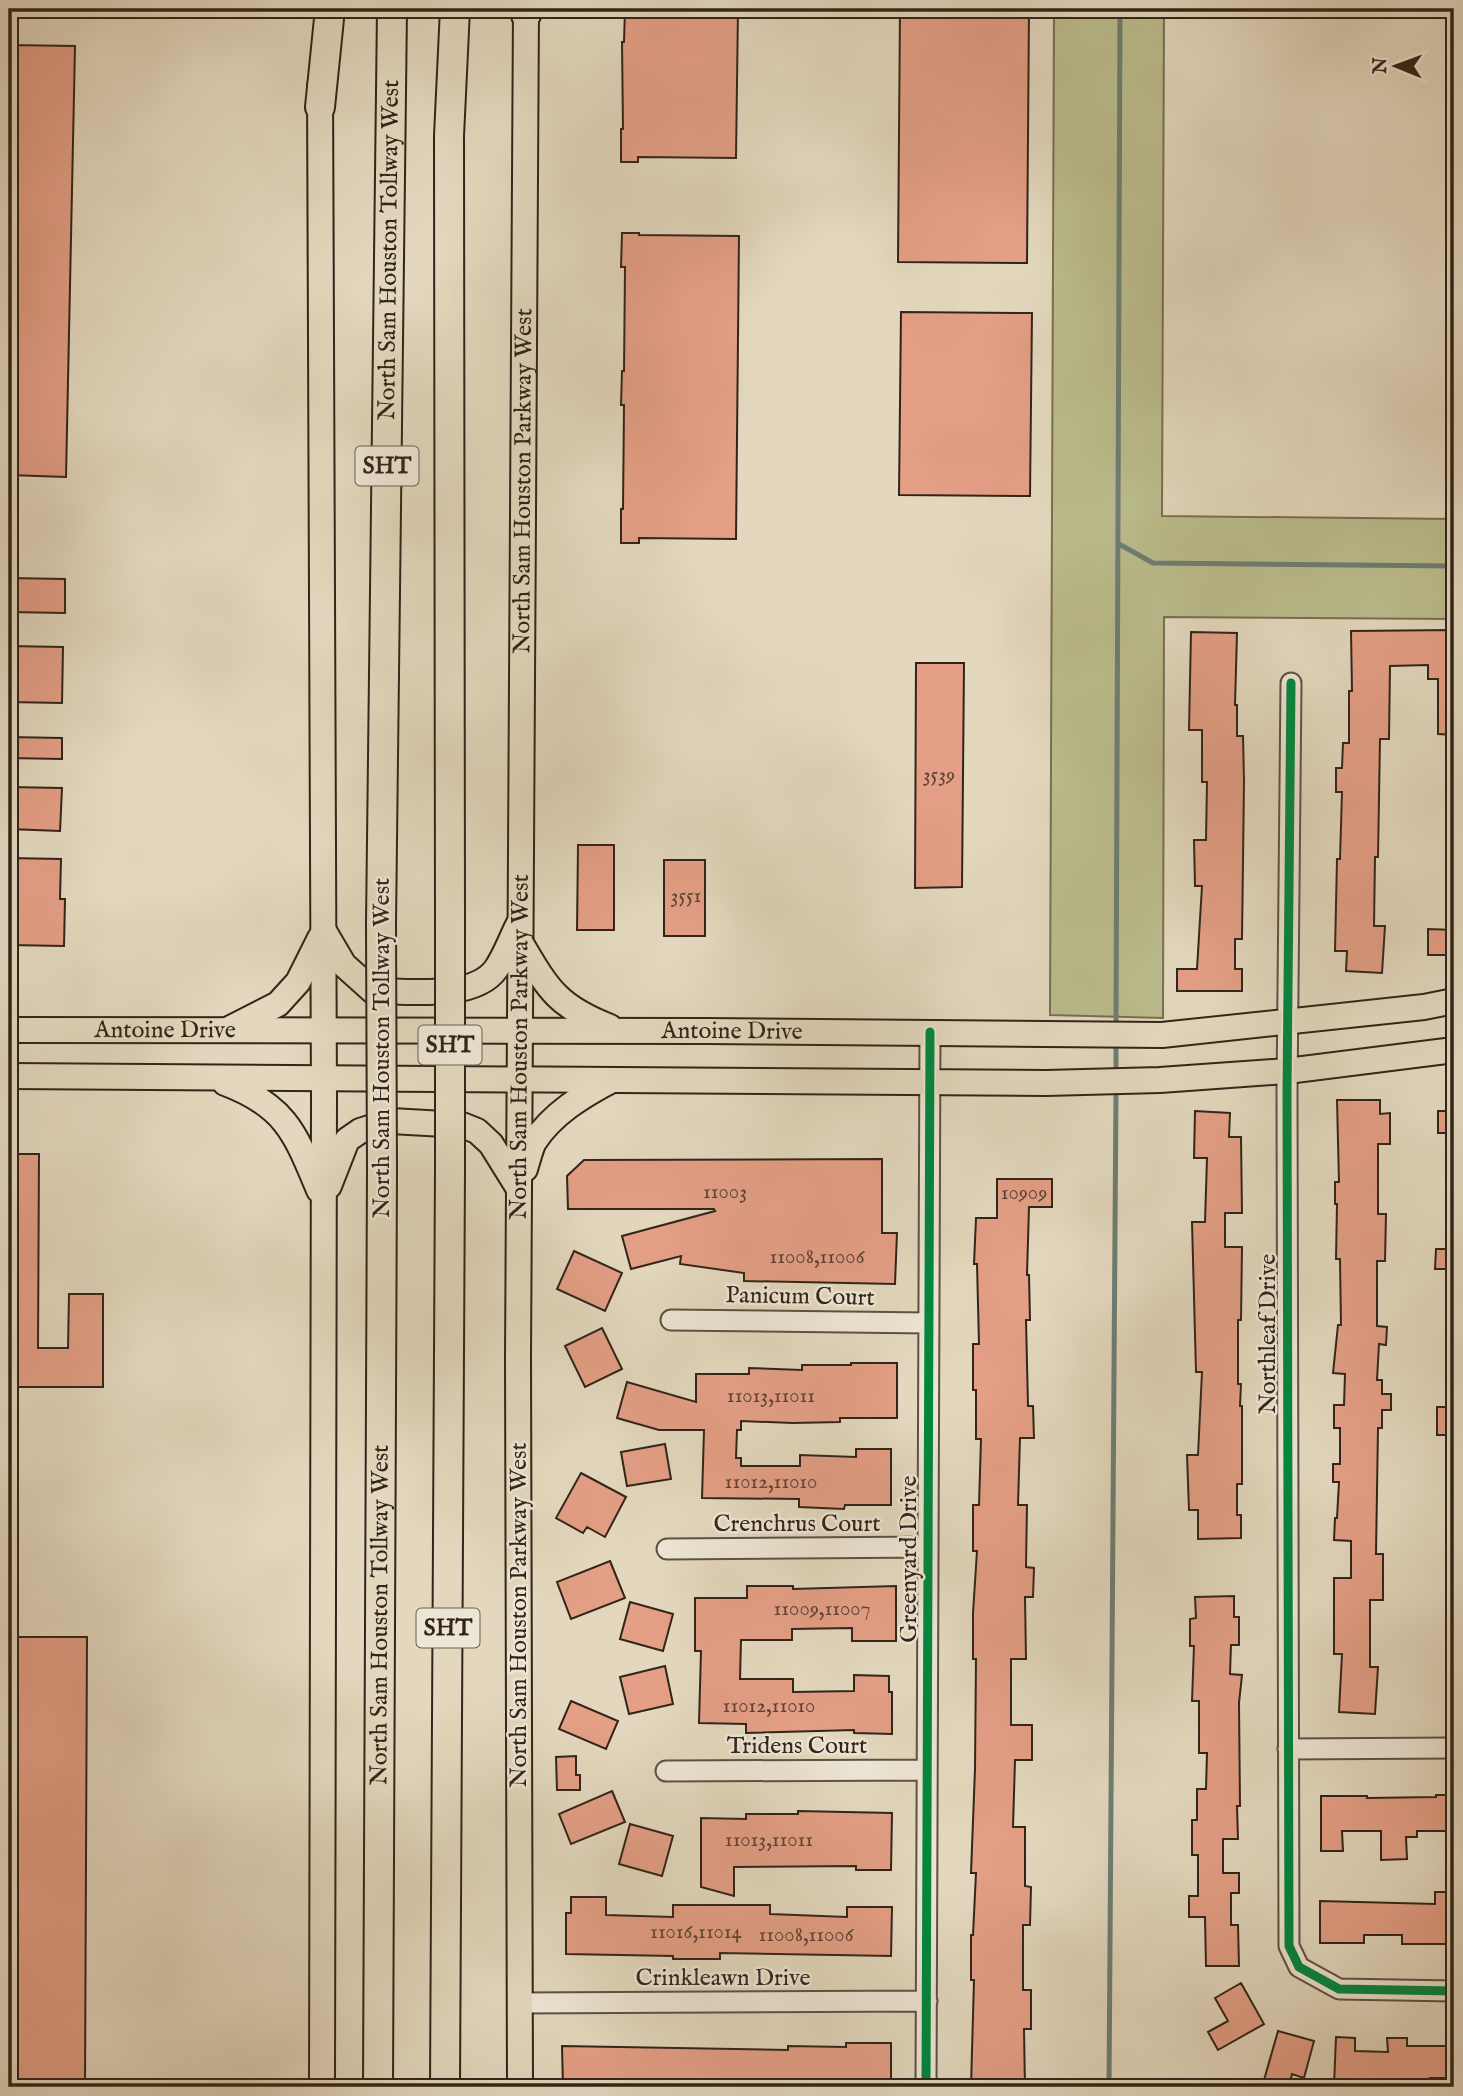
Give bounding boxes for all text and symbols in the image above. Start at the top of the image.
north arrow [1362,32,1432,102]
text: N [1369,57,1393,75]
street label: North Sam Houston Tollway West [372,79,407,421]
street label: North Sam Houston Parkway West [507,308,540,654]
road number: SHT [356,446,418,486]
house number: 3539 [923,762,955,789]
street label: North Sam Houston Parkway West [503,874,536,1220]
street label: North Sam Houston Tollway West [367,878,398,1218]
house number: 3551 [671,883,701,910]
street label: Antoine Drive [93,1015,236,1046]
street label: Antoine Drive [660,1015,803,1047]
road number: SHT [419,1026,482,1064]
house number: 11003 [703,1179,747,1206]
house number: 10909 [1001,1180,1047,1207]
house number: 11008,11006 [769,1244,866,1271]
street label: Northleaf Drive [1253,1254,1284,1414]
street label: Panicum Court [725,1280,875,1314]
house number: 11013,11011 [727,1383,815,1410]
street label: North Sam Houston Parkway West [504,1442,535,1788]
street label: North Sam Houston Tollway West [364,1445,396,1785]
house number: 11012,11010 [725,1469,817,1496]
street label: Greenyard Drive [894,1475,925,1643]
street label: Crenchrus Court [713,1509,881,1540]
house number: 11009,11007 [774,1596,870,1623]
road number: SHT [416,1609,480,1648]
house number: 11012,11010 [723,1693,815,1720]
street label: Tridens Court [727,1731,867,1762]
house number: 11013,11011 [725,1827,813,1854]
house number: 11016,11014 [650,1919,743,1946]
house number: 11008,11006 [758,1922,855,1949]
street label: Crinkleawn Drive [635,1963,811,1994]

